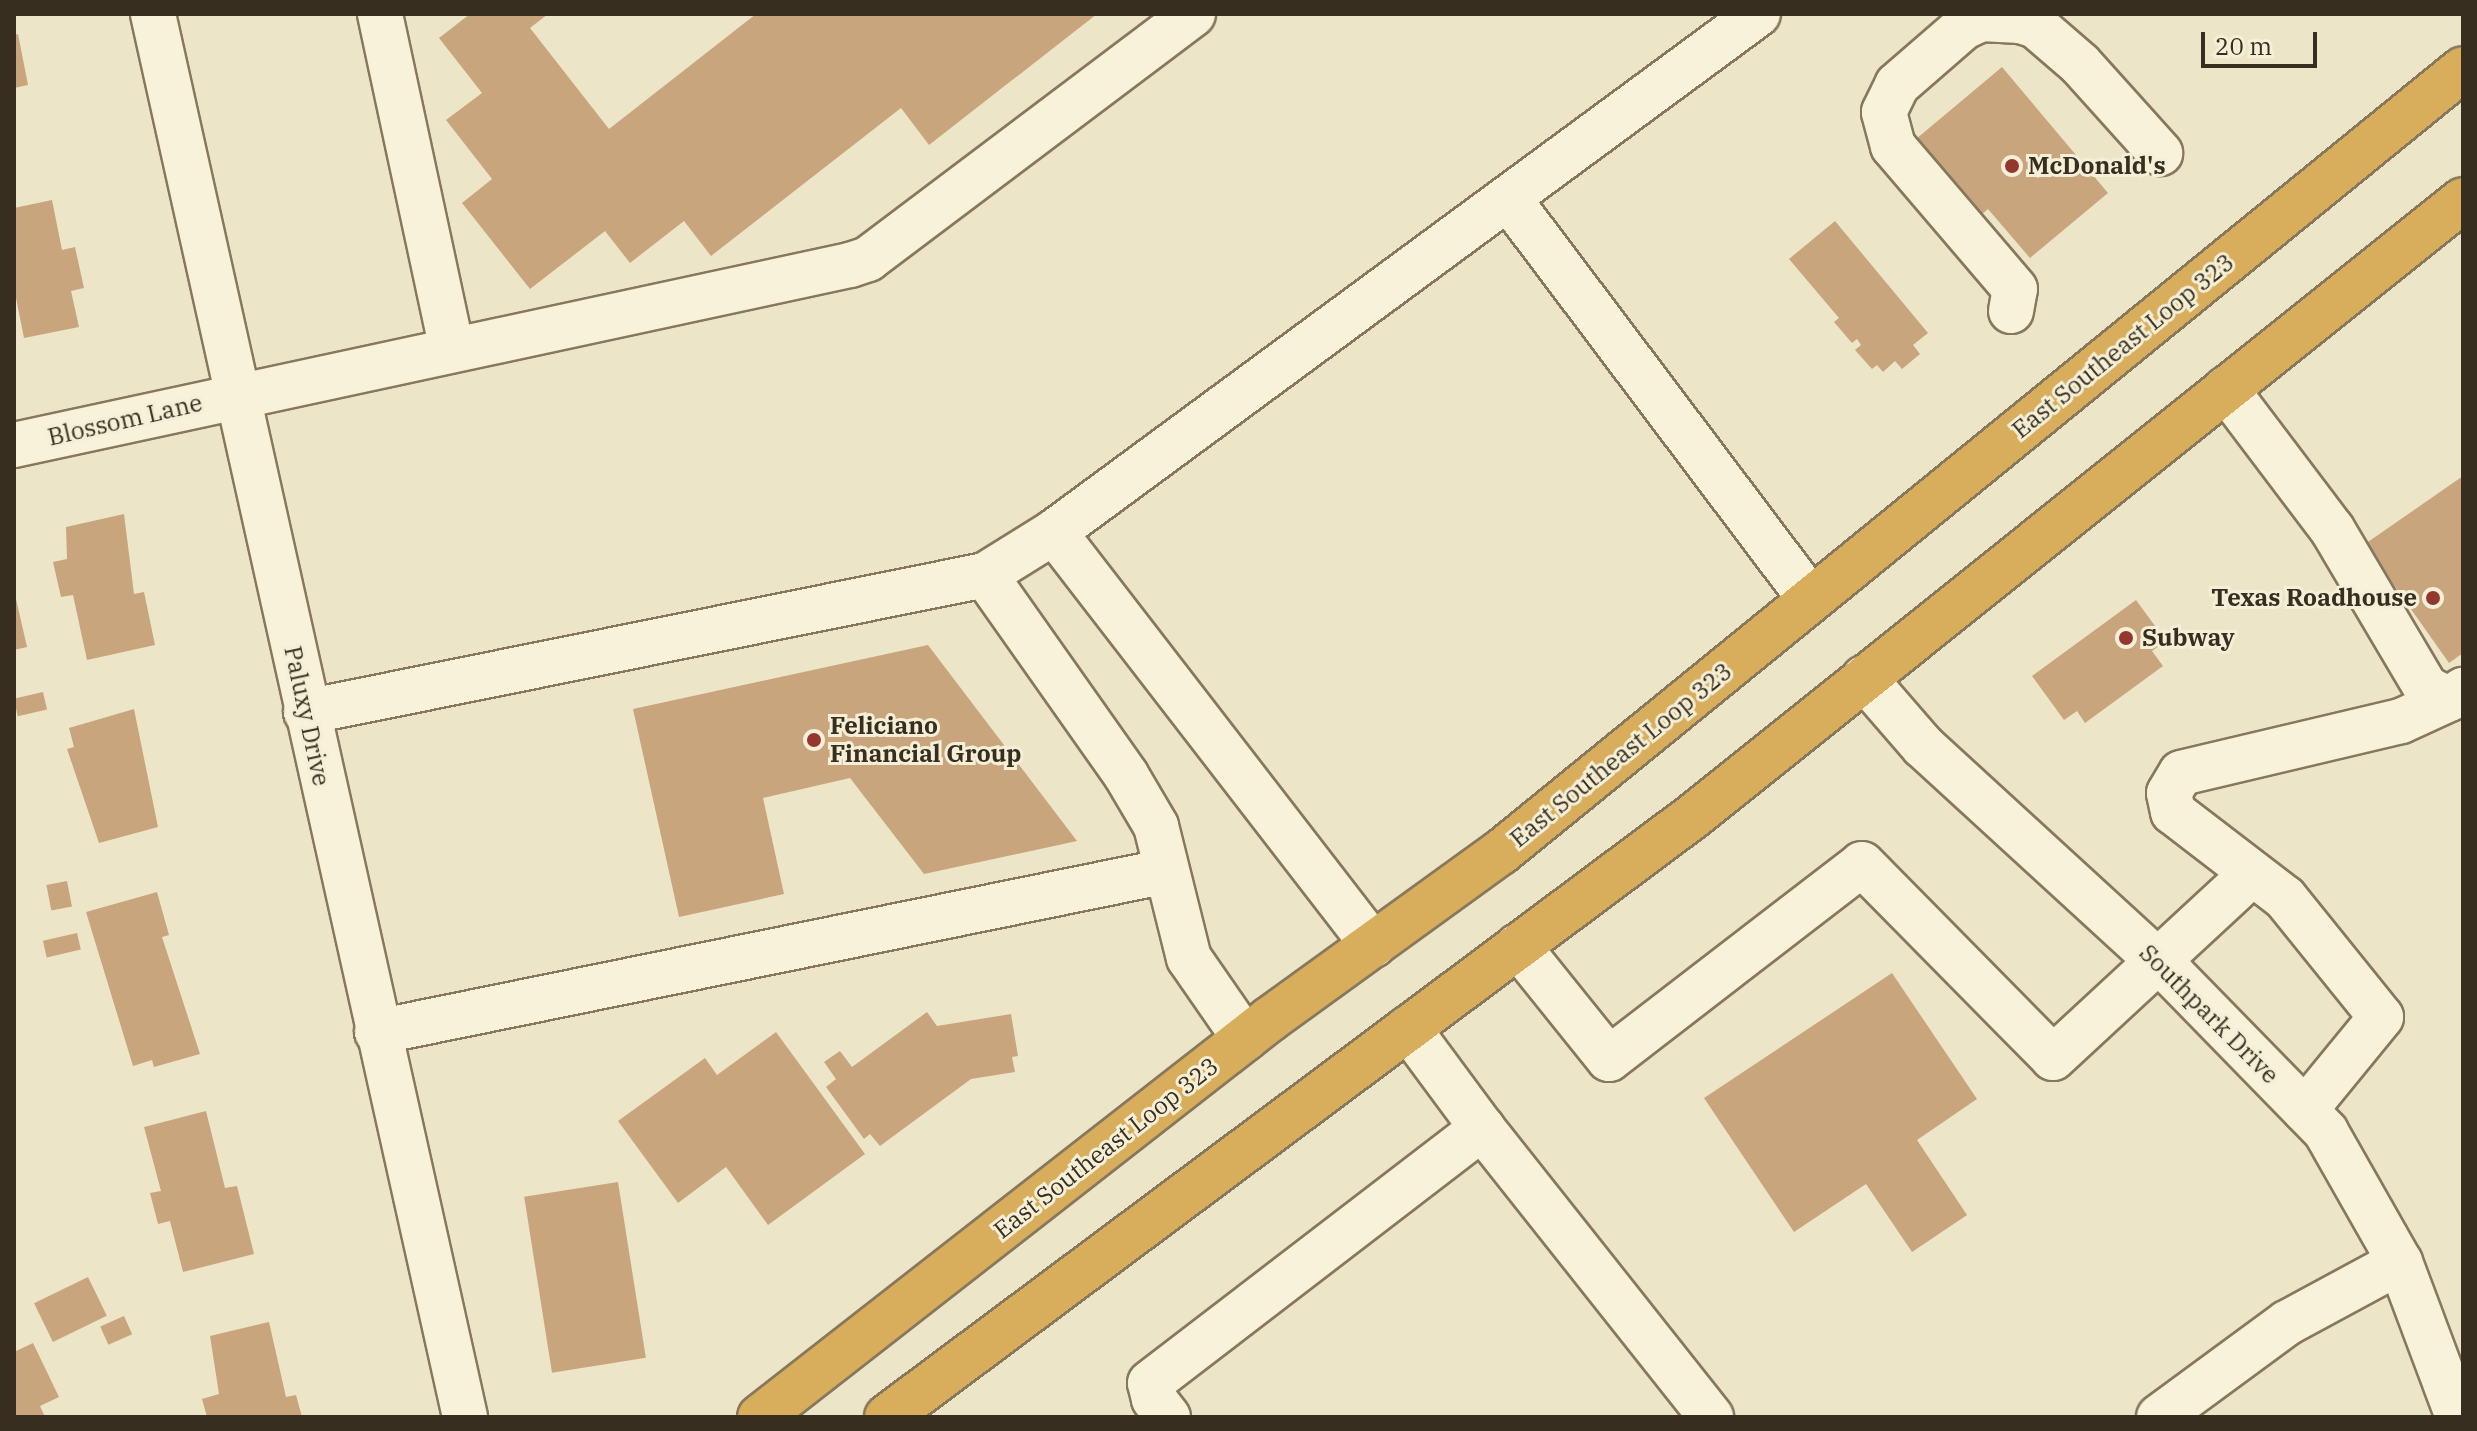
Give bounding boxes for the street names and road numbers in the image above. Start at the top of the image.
street label: East Southeast Loop 323 [2006,248,2240,444]
street label: Blossom Lane [45,388,205,452]
street label: Paluxy Drive [278,643,336,789]
street label: East Southeast Loop 323 [1504,657,1738,853]
street label: Southpark Drive [2133,938,2285,1090]
street label: East Southeast Loop 323 [988,1051,1224,1245]

